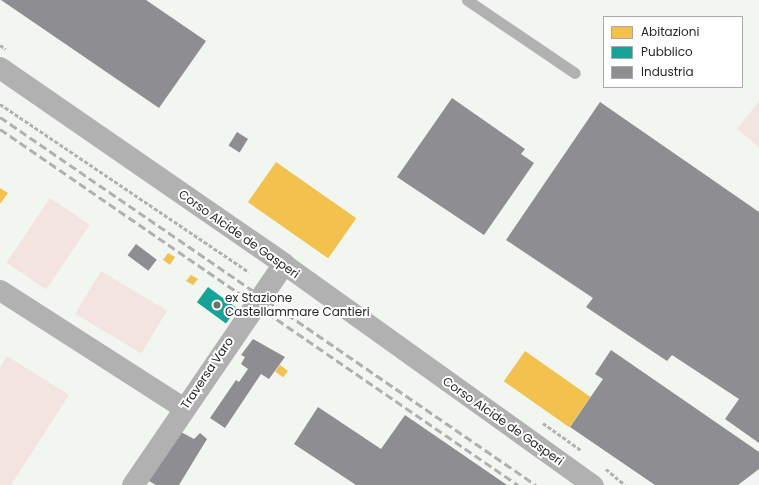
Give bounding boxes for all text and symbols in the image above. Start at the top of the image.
legend [603,16,743,88]
text: Abitazioni [641,23,699,40]
text: Pubblico [641,43,693,60]
text: Industria [641,63,694,80]
street label: Corso Alcide de Gasperi [176,187,302,281]
place label: ex Stazione Castellammare Cantieri [225,291,370,319]
marker: ex Stazione Castellammare Cantieri [212,300,222,310]
street label: Traversa Varo [178,334,236,412]
street label: Corso Alcide de Gasperi [440,374,566,468]

